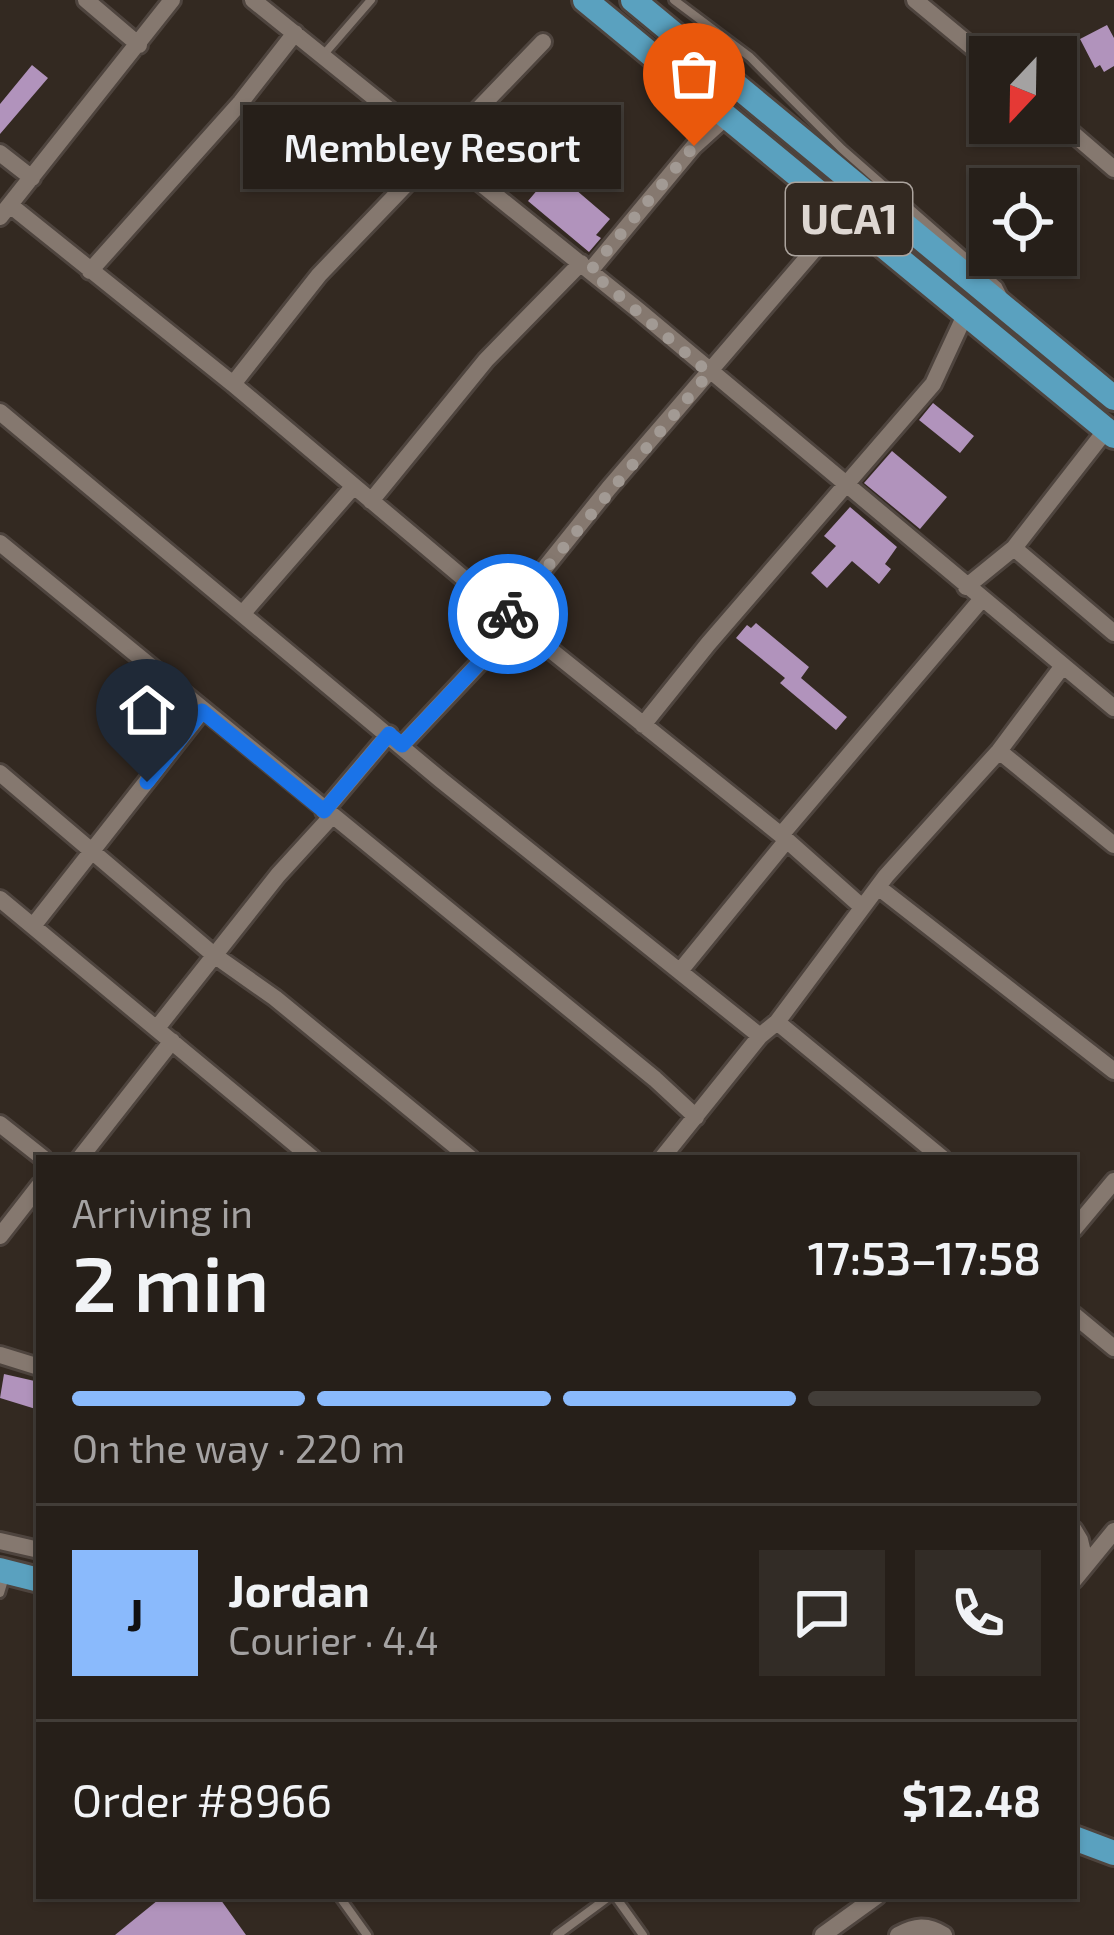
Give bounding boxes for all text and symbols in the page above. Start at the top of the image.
pin [643,23,745,146]
north arrow [969,36,1077,144]
map controls [969,36,1077,276]
icon: bag [661,41,727,107]
callout: Membley Resort [244,104,622,188]
text: Membley Resort [283,123,581,170]
button: locate [969,168,1077,276]
road number: UCA1 [786,183,912,255]
courier [448,554,568,674]
icon: bike [475,581,541,647]
pin [96,659,198,782]
icon: home [114,677,180,743]
text: Arriving in [72,1189,253,1236]
text: 17:53–17:58 [808,1230,1041,1284]
text: 2 min [72,1234,269,1328]
text: On the way · 220 m [72,1424,405,1471]
button: chat [759,1550,885,1676]
button: phone [915,1550,1041,1676]
text: Jordan [228,1562,370,1616]
text: J [127,1586,143,1640]
text: Courier · 4.4 [228,1616,439,1663]
text: Order #8966 [72,1772,332,1826]
text: $12.48 [902,1772,1041,1826]

